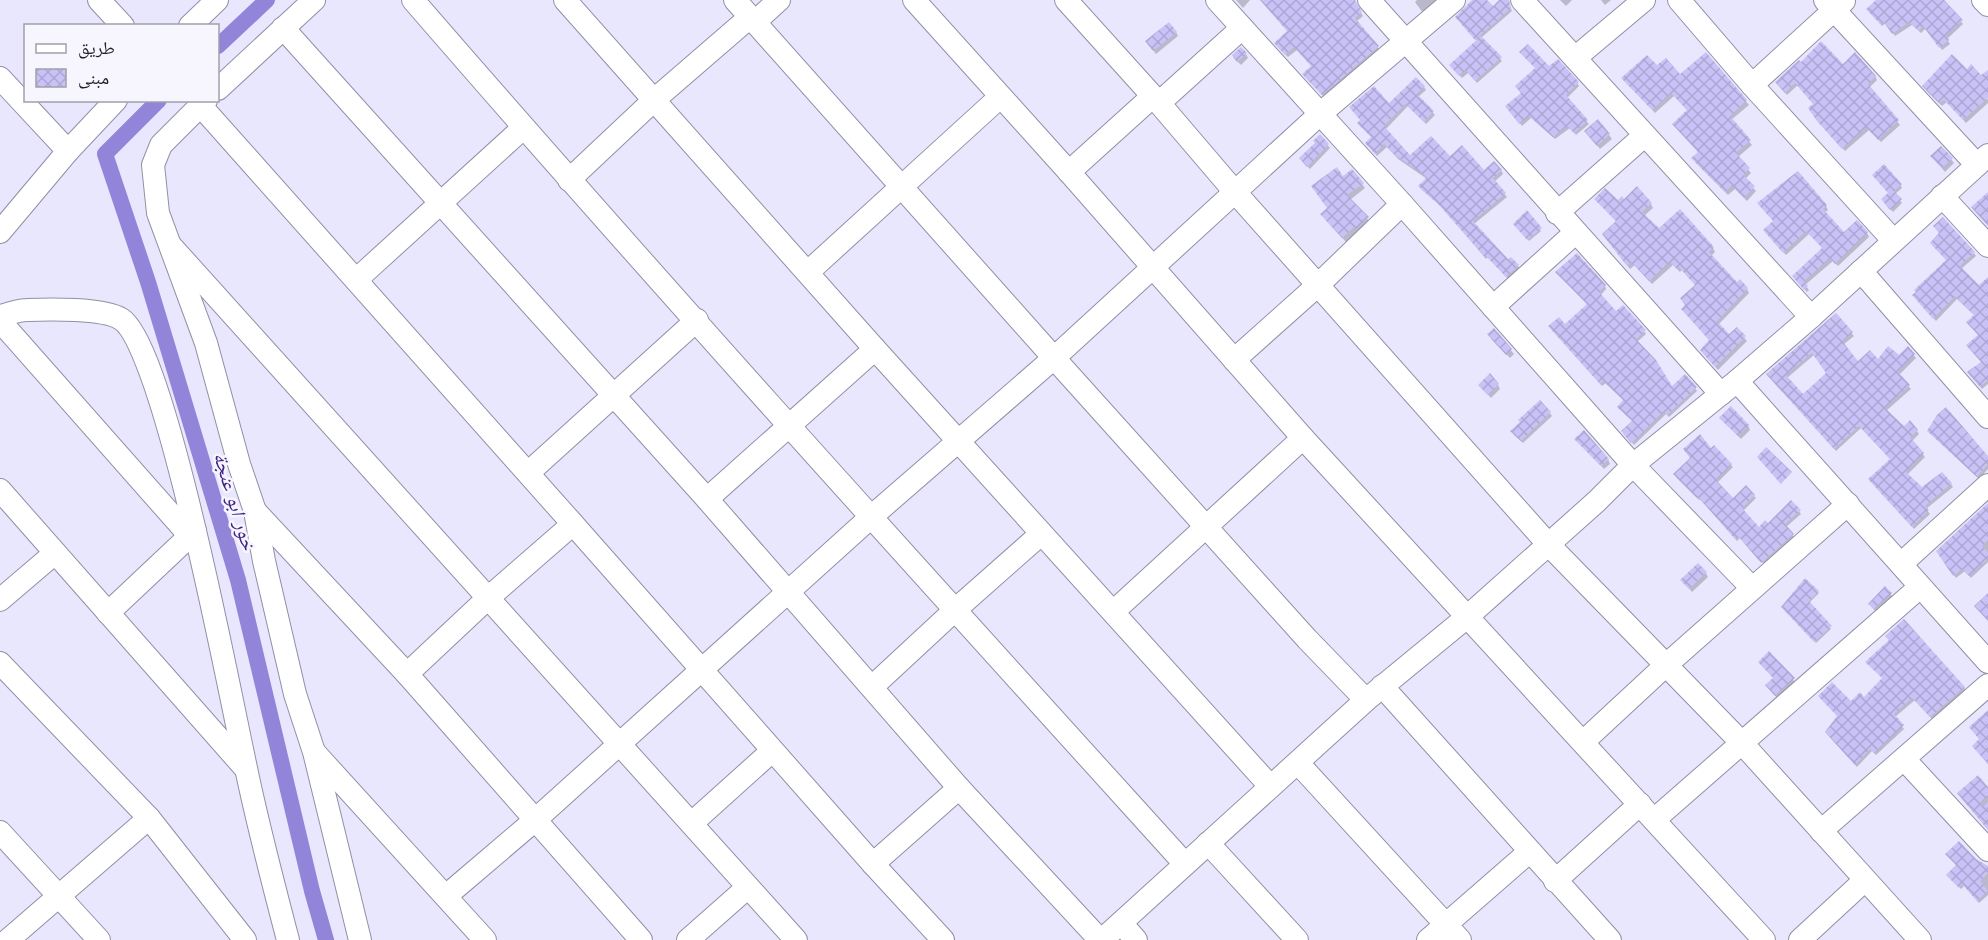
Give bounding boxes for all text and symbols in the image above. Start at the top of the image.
legend [24,24,219,102]
text: طريق [78,37,115,59]
text: مبنى [78,67,109,89]
water label: خور ابو عنجة [209,449,261,553]

